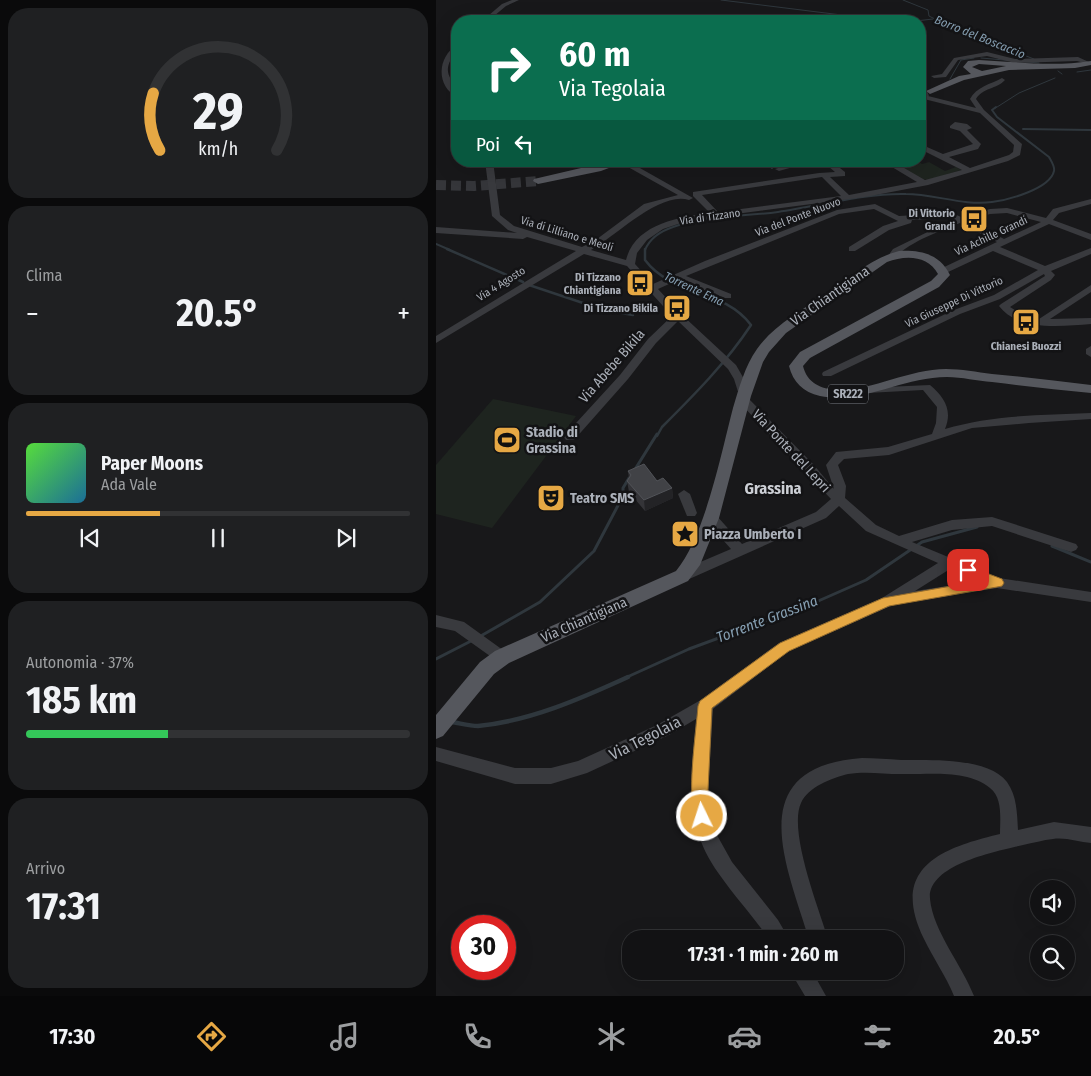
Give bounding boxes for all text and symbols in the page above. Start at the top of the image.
water label: Borro del Boscaccio [933,12,1027,62]
text: 60 m [559,33,630,75]
icon: right [476,35,541,100]
text: Via Tegolaia [559,75,666,102]
text: 29 [192,80,243,143]
icon: left [510,130,538,158]
text: Poi [476,133,500,156]
text: km/h [198,138,238,160]
street label: Via del Ponte Nuovo [753,195,843,239]
bus stop icon: Di Vittorio Grandi [959,204,989,234]
street label: Via di Tizzano [679,206,741,228]
place label: Di Vittorio Grandi [909,207,955,233]
street label: Via Achille Grandi [953,213,1030,259]
street label: Via di Lilliano e Meoli [519,214,615,254]
street label: Via Chiantigiana [787,263,873,329]
street label: Via 4 Agosto [474,264,528,304]
text: Clima [26,266,62,285]
bus stop icon: Di Tizzano Chiantigiana [625,268,655,298]
water label: Torrente Ema [662,269,726,309]
place label: Di Tizzano Chiantigiana [564,271,622,297]
street label: Via Giuseppe Di Vittorio [903,274,1005,330]
text: 20.5° [176,290,260,336]
bus stop icon: Di Tizzano Bikila [662,293,692,323]
text: − [26,297,39,330]
text: + [397,297,410,330]
place label: Di Tizzano Bikila [584,302,659,315]
bus stop icon: Chianesi Buozzi [1011,307,1041,337]
street label: Via Abebe Bikila [575,326,649,406]
place label: Chianesi Buozzi [991,340,1061,353]
road number: SR222 [828,384,868,404]
street label: Via Ponte del Lepri [748,406,834,496]
place label: Stadio di Grassina [526,424,578,457]
sports icon: Stadio di Grassina [492,425,522,455]
text: Paper Moons [101,452,203,475]
text: Ada Vale [101,475,157,494]
district label: Grassina [744,479,802,498]
theatre icon: Teatro SMS [536,483,566,513]
place label: Teatro SMS [570,490,634,507]
place icon: Piazza Umberto I [670,519,700,549]
icon: previous [76,524,104,552]
icon: pause [204,524,232,552]
icon: next [332,524,360,552]
place label: Piazza Umberto I [704,526,801,543]
pin [947,549,989,591]
icon: arrive [954,556,982,584]
water label: Torrente Grassina [714,591,820,647]
street label: Via Chiantigiana [538,593,630,647]
text: Autonomia · 37% [26,653,134,672]
text: 185 km [26,677,137,723]
street label: Via Tegolaia [606,712,684,764]
position arrow [675,789,727,841]
text: Arrivo [26,859,65,878]
map controls [1030,880,1075,980]
button: sound [1030,880,1075,925]
text: 17:31 [26,883,101,929]
speed limit sign: 30 [451,915,516,980]
button: search [1030,935,1075,980]
text: 17:31 · 1 min · 260 m [688,943,838,966]
icon: directions [194,1019,229,1054]
icon: music [327,1019,362,1054]
icon: phone [460,1019,495,1054]
icon: climate [594,1019,629,1054]
icon: car [727,1019,762,1054]
icon: filters [860,1019,895,1054]
text: 17:30 [49,1023,96,1050]
text: 20.5° [993,1023,1042,1050]

